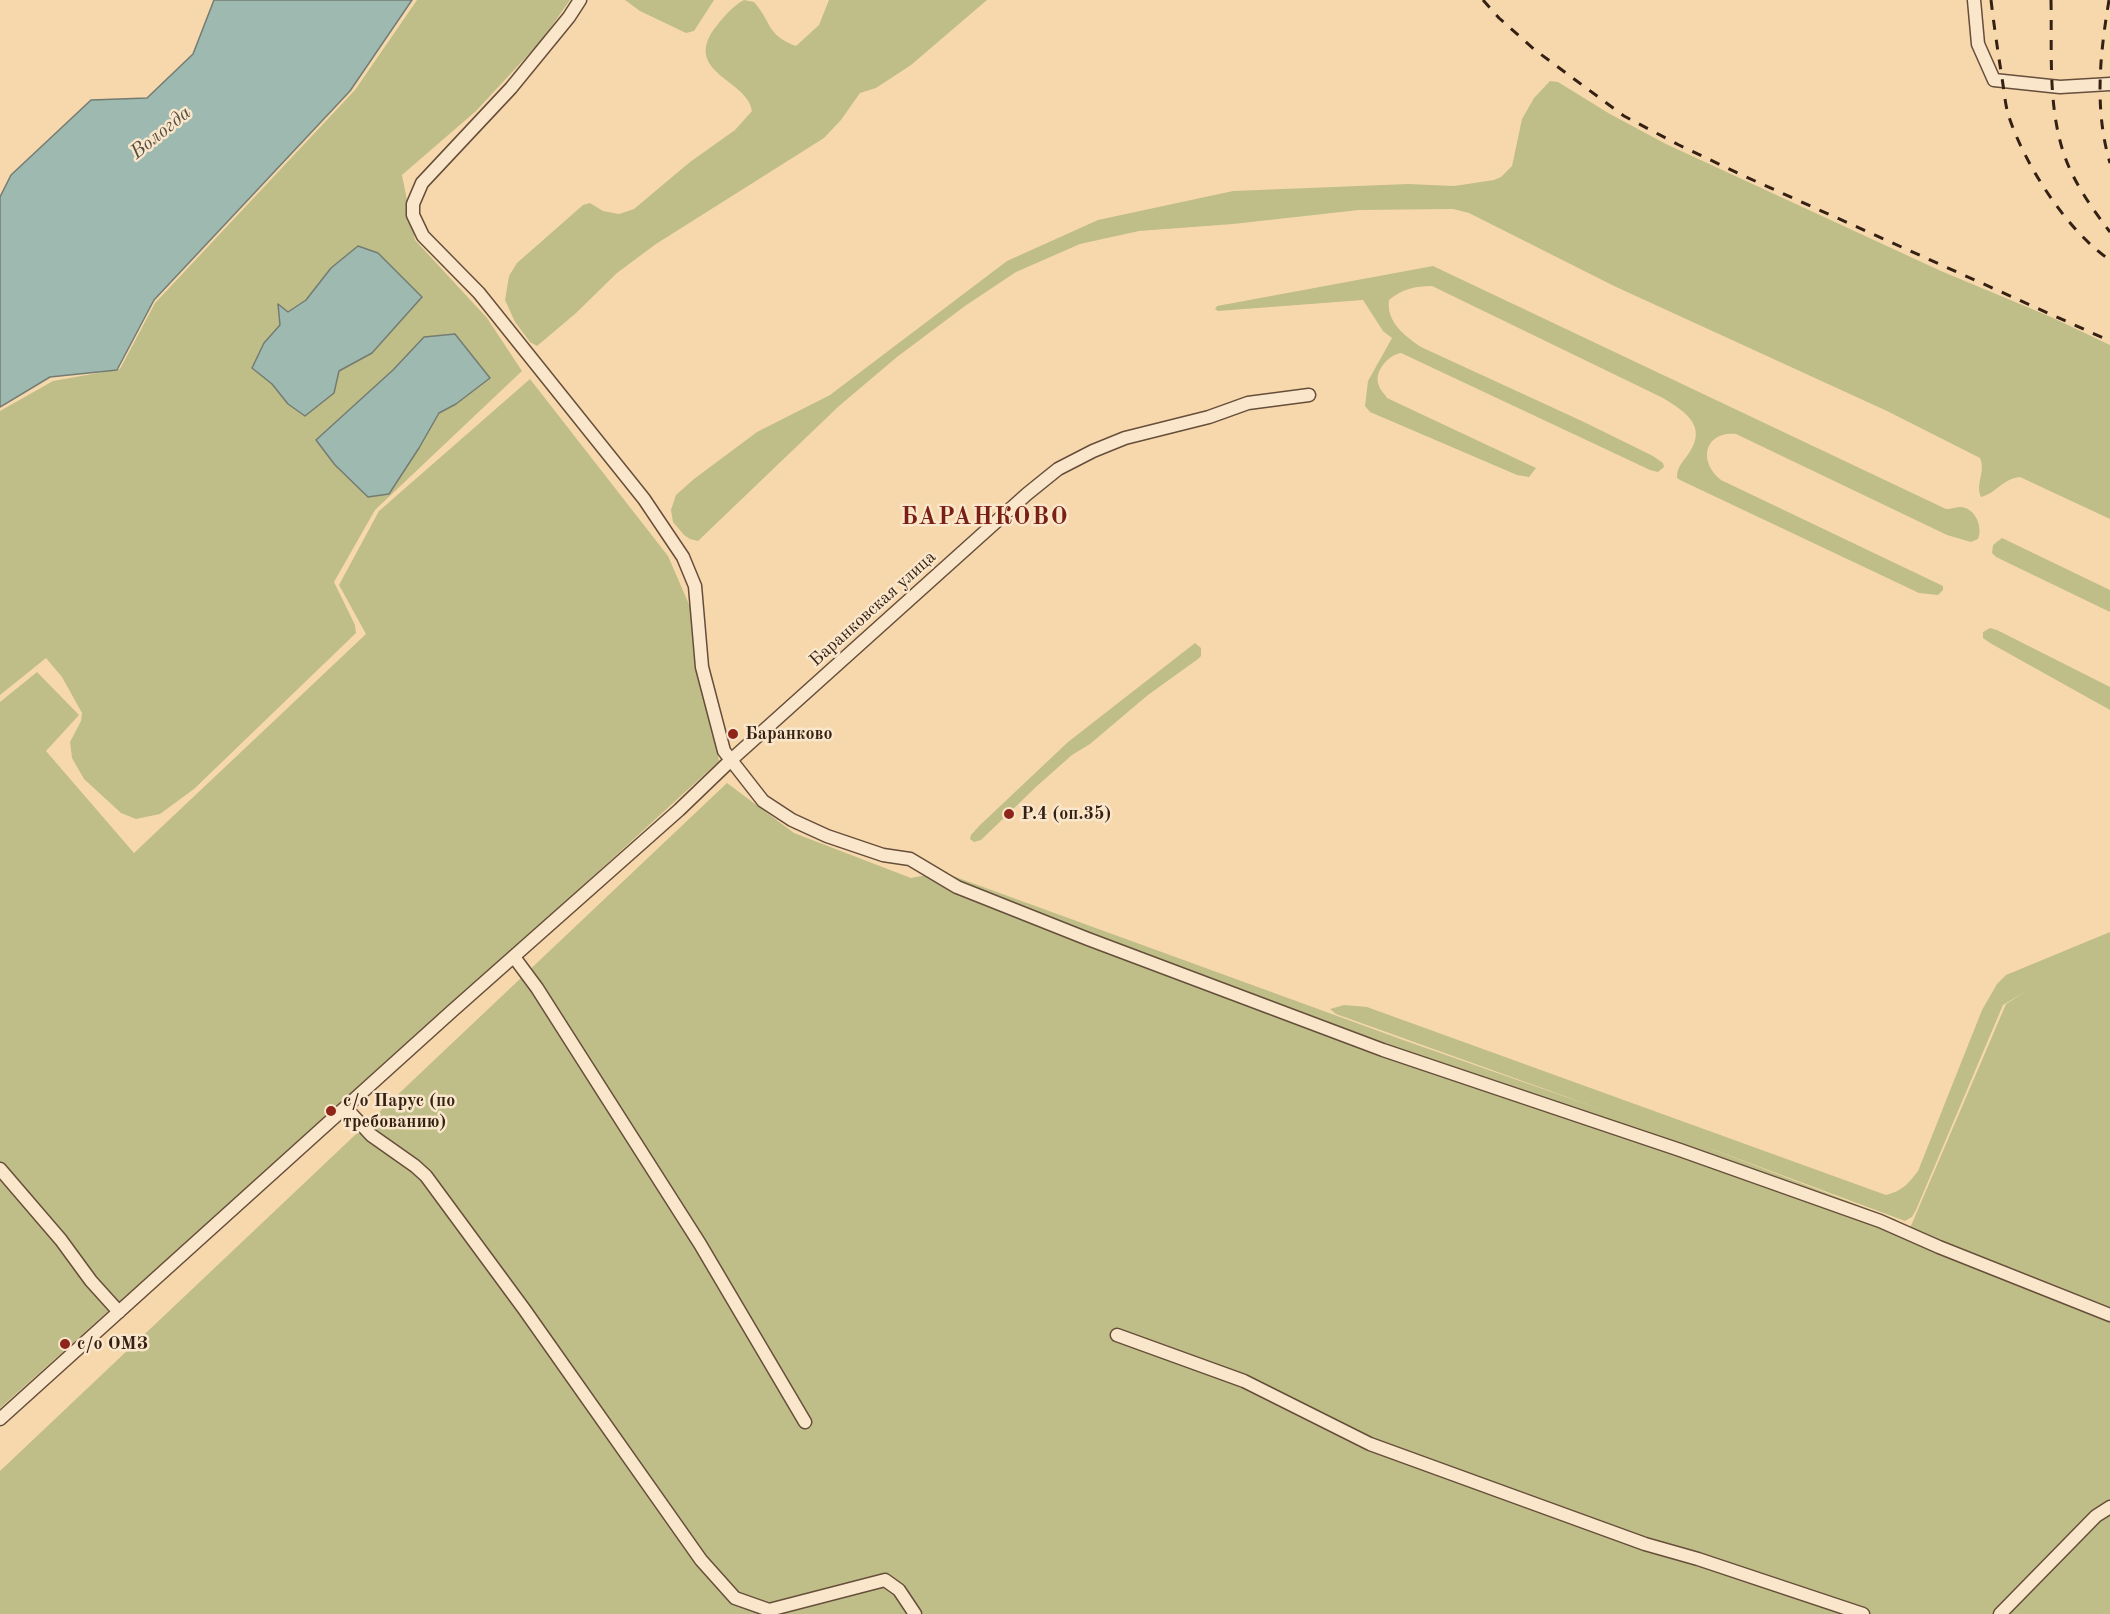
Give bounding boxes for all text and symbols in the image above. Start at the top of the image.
water label: Вологда [126,101,196,165]
district label: БАРАНКОВО [901,504,1069,532]
street label: Баранковская улица [805,547,941,671]
place label: Баранково [745,723,833,745]
marker: Баранково [726,727,740,741]
place label: Р.4 (оп.35) [1021,803,1111,825]
marker: Р.4 (оп.35) [1002,807,1016,821]
place label: с/о Парус (по требованию) [343,1090,455,1132]
marker: с/о Парус (по требованию) [324,1104,338,1118]
place label: с/о ОМЗ [77,1333,148,1355]
marker: с/о ОМЗ [58,1337,72,1351]

